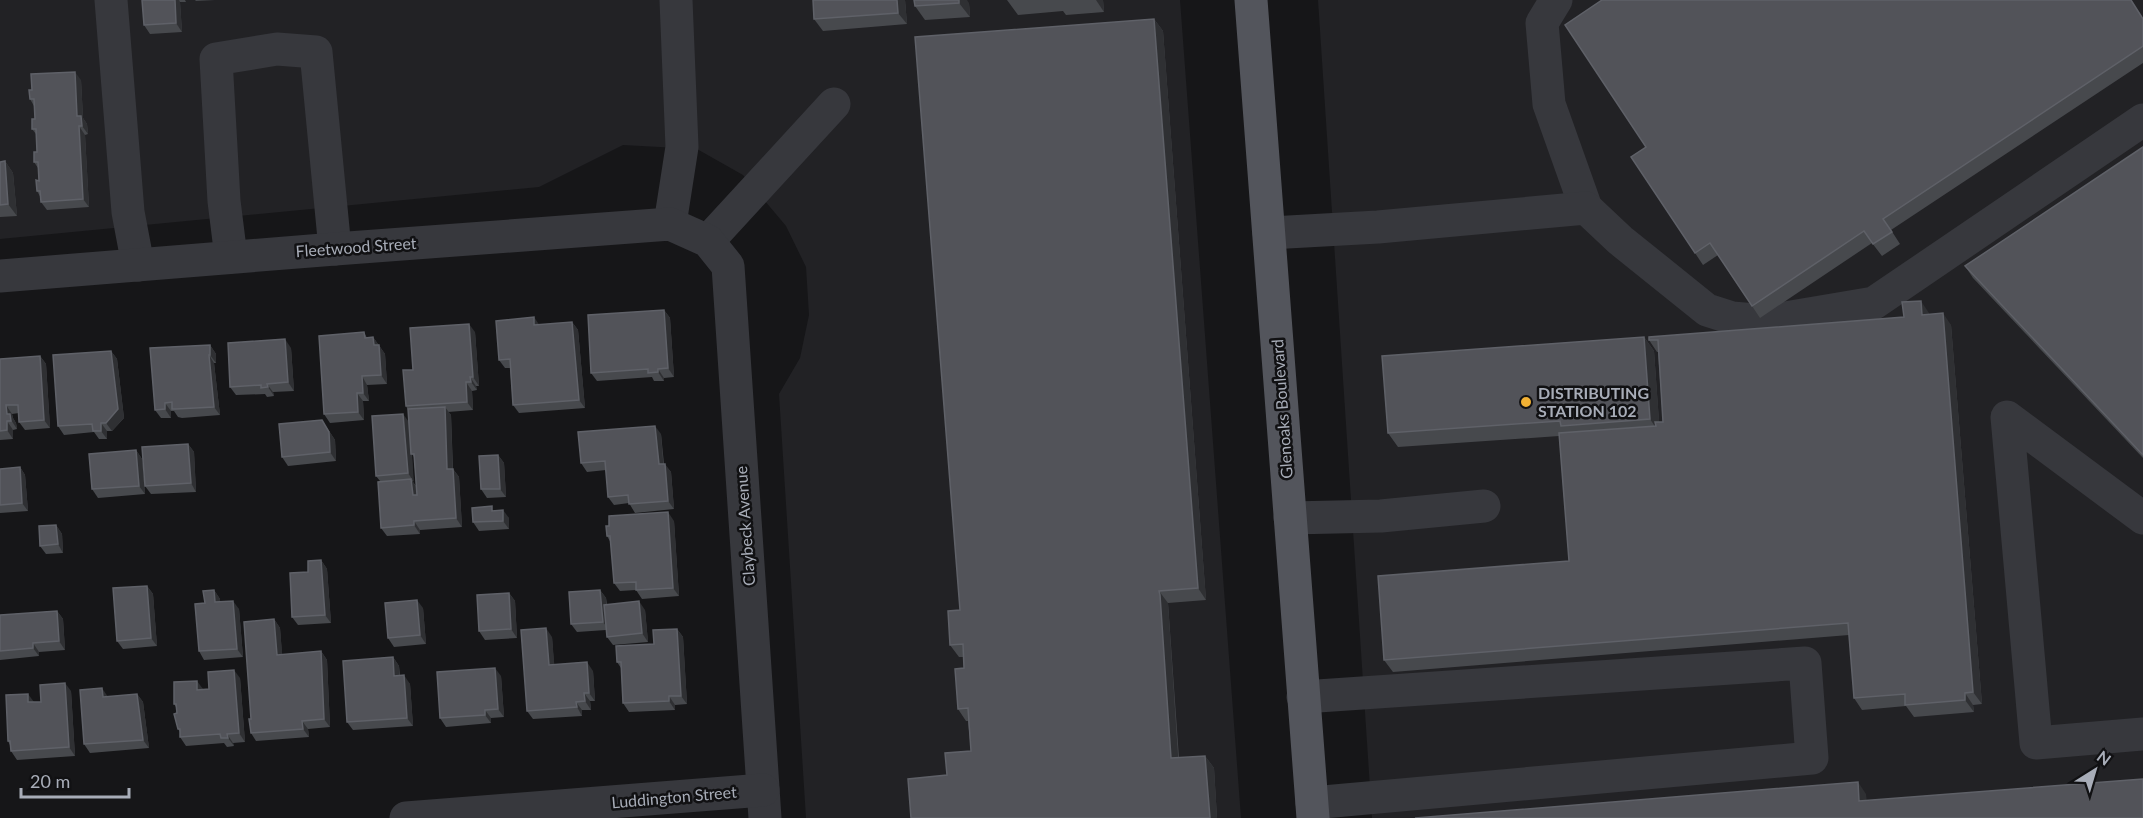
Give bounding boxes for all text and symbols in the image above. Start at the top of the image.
street label: Fleetwood Street [295,233,417,260]
street label: Glenoaks Boulevard [1267,339,1296,479]
place label: DISTRIBUTING STATION 102 [1538,383,1649,420]
marker: DISTRIBUTING STATION 102 [1519,395,1533,409]
street label: Claybeck Avenue [731,465,758,587]
north arrow [2065,740,2125,800]
text: N [2094,746,2115,769]
scale bar [21,761,129,799]
text: 20 m [30,770,70,792]
street label: Luddington Street [611,782,738,811]

